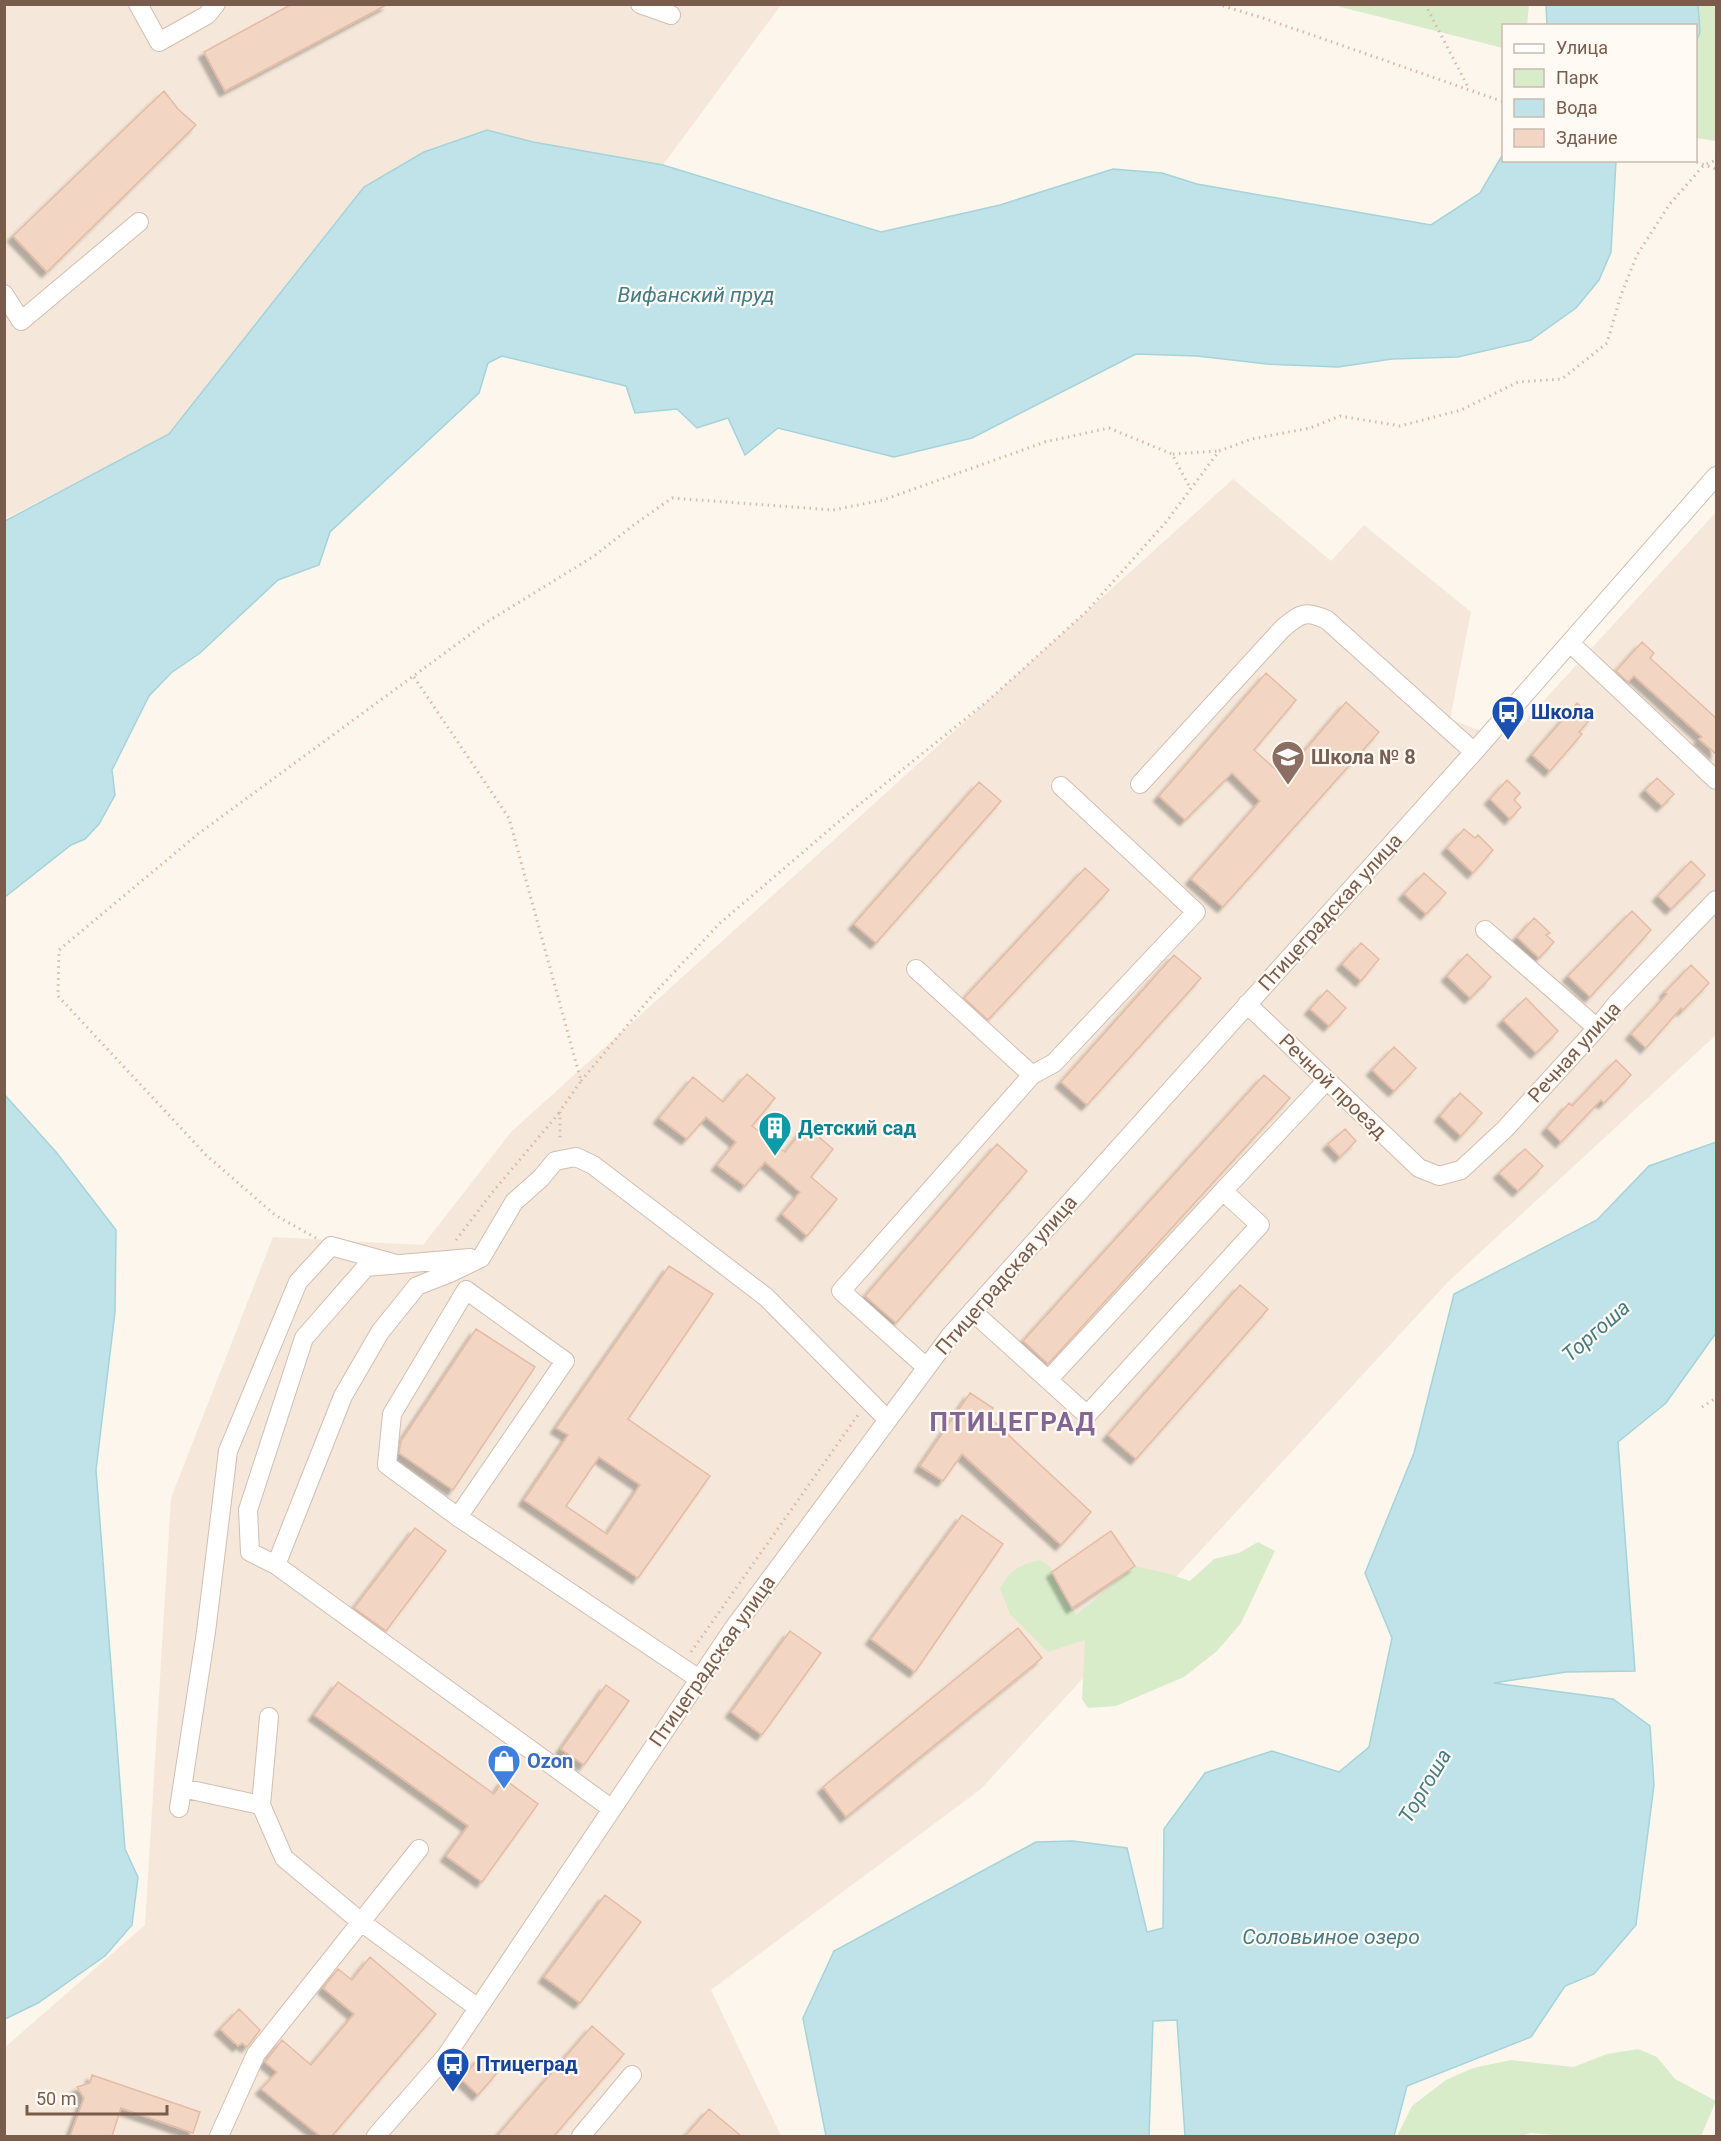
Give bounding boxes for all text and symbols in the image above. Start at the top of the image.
legend [1502,24,1697,162]
text: Улица [1556,37,1608,58]
text: Парк [1556,67,1599,88]
text: Вода [1556,97,1598,118]
text: Здание [1556,127,1618,148]
water label: Вифанский пруд [618,283,774,307]
bus stop icon: Школа [1490,694,1526,741]
place label: Школа [1531,700,1594,724]
school or university icon: Школа № 8 [1270,739,1306,786]
place label: Школа № 8 [1311,745,1416,769]
street label: Птицеградская улица [1253,828,1407,996]
street label: Речная улица [1523,997,1625,1107]
street label: Речной проезд [1274,1029,1392,1143]
building icon: Детский сад [757,1110,793,1157]
place label: Детский сад [798,1116,917,1140]
street label: Птицеградская улица [930,1190,1082,1360]
water label: Торгоша [1557,1295,1635,1367]
district label: ПТИЦЕГРАД [930,1407,1096,1437]
street label: Птицеградская улица [644,1571,780,1751]
shop icon: Ozon [486,1743,522,1790]
water label: Торгоша [1394,1745,1456,1827]
place label: Ozon [527,1749,573,1773]
water label: Соловьиное озеро [1242,1925,1420,1949]
bus stop icon: Птицеград [435,2046,471,2093]
place label: Птицеград [476,2052,578,2076]
scale bar [27,2078,166,2116]
text: 50 m [36,2088,76,2109]

